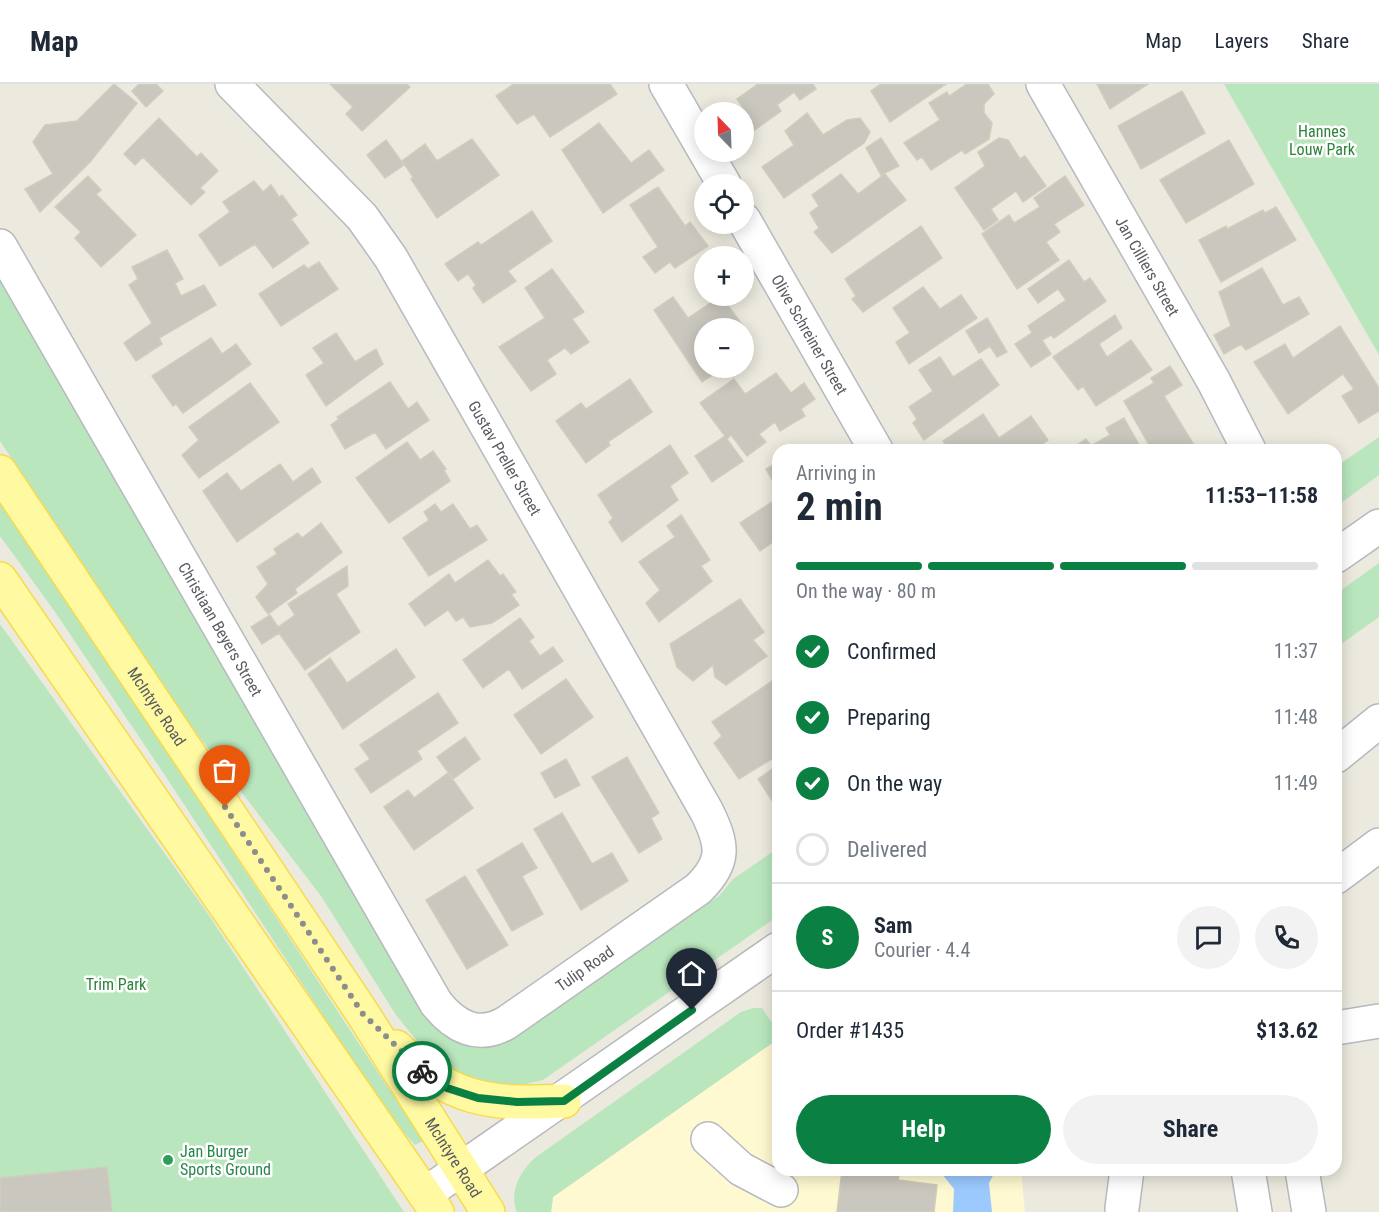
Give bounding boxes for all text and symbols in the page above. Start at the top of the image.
text: Map [30,25,78,58]
text: Map [1145,29,1182,53]
text: Layers [1215,29,1269,53]
text: Share [1302,29,1349,53]
north arrow [694,102,754,162]
map controls [694,102,754,378]
park label: Hannes Louw Park [1289,122,1356,159]
button: locate [694,174,754,234]
street label: Jan Cilliers Street [1111,213,1183,320]
button: + [694,246,754,306]
street label: Olive Schreiner Street [767,271,851,398]
button: − [694,318,754,378]
street label: Gustav Preller Street [464,398,545,519]
text: Arriving in [796,461,876,485]
text: 11:53–11:58 [1205,483,1318,508]
text: 2 min [796,484,883,530]
street label: Christiaan Beyers Street [174,559,266,700]
text: On the way · 80 m [796,579,936,603]
icon: check [796,635,829,668]
text: Confirmed [847,639,936,664]
text: 11:37 [1274,639,1318,663]
street label: McIntyre Road [123,664,190,750]
icon: check [796,701,829,734]
text: Preparing [847,705,931,730]
text: 11:48 [1274,705,1318,729]
pin [199,745,250,807]
icon: bag [208,754,241,787]
icon: check [796,767,829,800]
text: On the way [847,771,942,796]
text: 11:49 [1274,771,1318,795]
text: Delivered [847,837,927,862]
button: chat [1177,906,1240,969]
button: phone [1255,906,1318,969]
text: Sam [874,913,913,938]
text: S [822,925,833,950]
text: Courier · 4.4 [874,938,970,962]
street label: Tulip Road [552,942,617,995]
pin [666,948,717,1010]
icon: home [675,957,708,990]
park label: Trim Park [86,975,147,994]
text: Order #1435 [796,1018,904,1043]
text: $13.62 [1256,1018,1318,1043]
courier [392,1041,452,1101]
icon: bike [406,1055,439,1088]
button: Help [796,1095,1051,1164]
button: Share [1063,1095,1318,1164]
street label: McIntyre Road [421,1114,485,1201]
place label: Jan Burger Sports Ground [180,1142,271,1179]
marker: Jan Burger Sports Ground [161,1153,175,1167]

